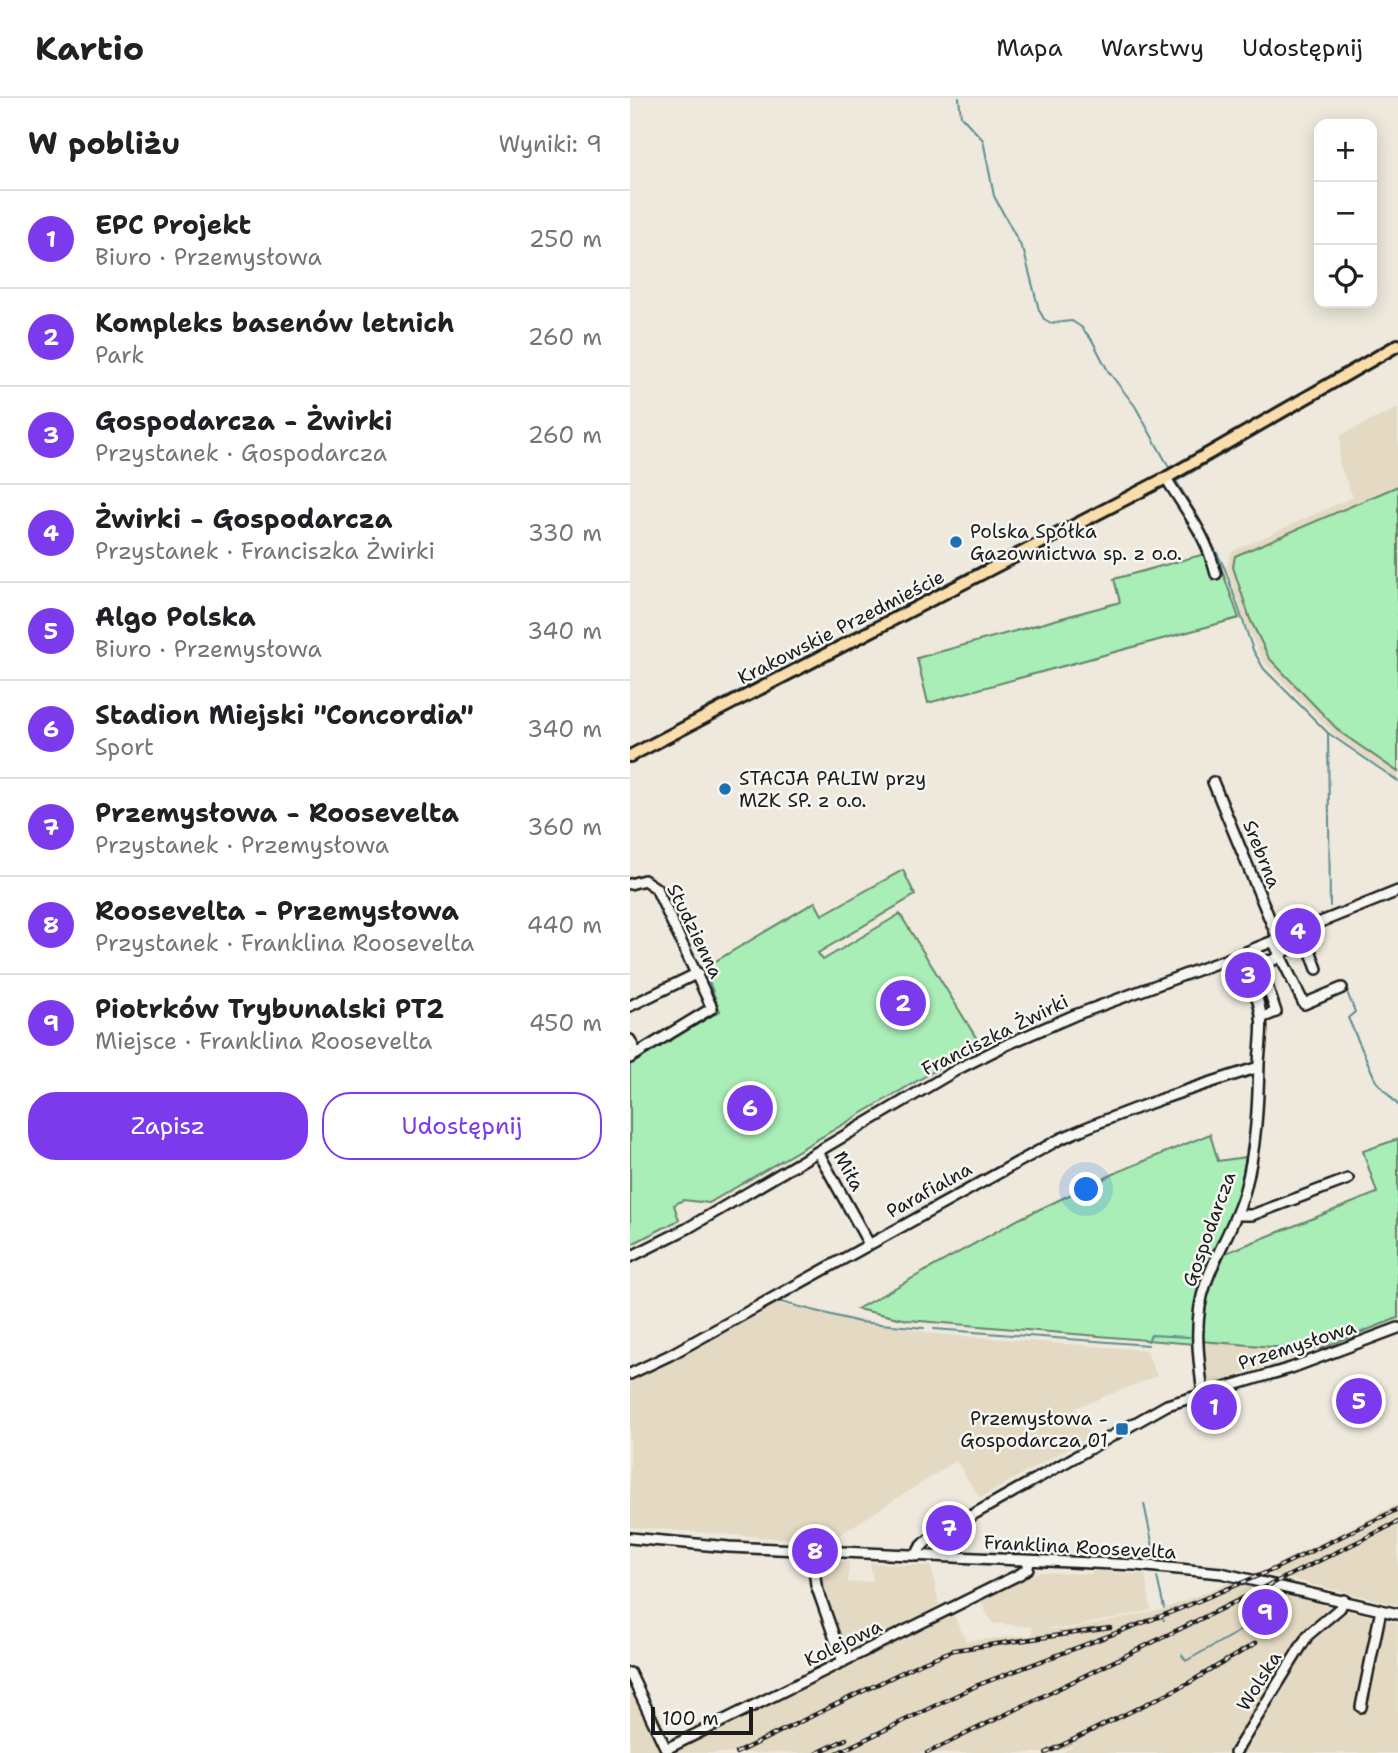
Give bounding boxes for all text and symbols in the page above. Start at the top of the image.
text: Kartio [35,26,144,71]
text: Mapa [996,32,1063,64]
text: Warstwy [1101,32,1204,64]
text: Udostępnij [1242,32,1363,64]
map controls [1314,119,1377,308]
button: + [1314,119,1377,182]
text: W pobliżu [28,123,180,164]
text: Wyniki: 9 [498,129,602,159]
button: − [1314,182,1377,245]
text: EPC Projekt [95,207,251,242]
text: 1 [46,224,56,254]
text: 250 m [529,224,602,254]
text: Biuro · Przemysłowa [95,242,322,272]
button: locate [1314,245,1377,308]
text: Kompleks basenów letnich [95,305,454,340]
text: 2 [43,322,59,352]
text: 260 m [528,322,602,352]
text: Park [95,340,144,370]
text: Gospodarcza - Żwirki [95,403,393,438]
text: 3 [43,420,59,450]
text: 260 m [528,420,602,450]
text: Przystanek · Gospodarcza [95,438,387,468]
text: Żwirki - Gospodarcza [95,501,393,536]
text: 4 [43,518,59,548]
text: 330 m [528,518,602,548]
place label: Polska Spółka Gazownictwa sp. z o.o. [970,519,1182,566]
marker: Polska Spółka Gazownictwa sp. z o.o. [948,534,964,550]
text: Przystanek · Franciszka Żwirki [95,536,435,566]
street label: Krakowskie Przedmieście [733,564,949,690]
text: Algo Polska [95,599,256,634]
text: 5 [44,616,58,646]
text: 340 m [527,616,602,646]
text: Biuro · Przemysłowa [95,634,322,664]
text: Stadion Miejski "Concordia" [95,697,474,732]
text: 6 [43,714,59,744]
text: 340 m [527,714,602,744]
text: Sport [95,732,154,762]
place label: STACJA PALIW przy MZK SP. z o.o. [739,766,926,813]
marker: STACJA PALIW przy MZK SP. z o.o. [717,781,733,797]
text: Przemysłowa - Roosevelta [95,795,459,830]
text: 7 [43,812,59,842]
text: 360 m [527,812,602,842]
street label: Srebrna [1237,816,1287,892]
text: Przystanek · Przemysłowa [95,830,389,860]
street label: Studzienna [661,879,729,983]
text: Roosevelta - Przemysłowa [95,893,459,928]
pin: 4 [1275,905,1321,957]
text: 8 [43,910,59,940]
text: 440 m [527,910,602,940]
text: Przystanek · Franklina Roosevelta [95,928,474,958]
pin: 3 [1225,949,1271,1001]
pin: 2 [880,977,926,1029]
street label: Franciszka Żwirki [918,989,1072,1081]
text: Piotrków Trybunalski PT2 [95,991,444,1026]
text: 9 [43,1008,59,1038]
text: 450 m [529,1008,602,1038]
text: Miejsce · Franklina Roosevelta [95,1026,432,1056]
pin: 6 [727,1082,773,1134]
button: Zapisz [28,1092,308,1160]
button: Udostępnij [322,1092,602,1160]
street label: Miła [828,1147,870,1196]
street label: Parafialna [882,1156,976,1224]
street label: Gospodarcza [1177,1168,1241,1290]
your location [1069,1172,1103,1206]
street label: Przemysłowa [1235,1314,1359,1376]
pin: 5 [1336,1375,1382,1427]
pin: 1 [1191,1381,1237,1433]
place label: Przemysłowa - Gospodarcza 01 [960,1406,1108,1453]
marker: Przemysłowa - Gospodarcza 01 [1114,1421,1130,1437]
pin: 7 [926,1502,972,1554]
pin: 8 [792,1525,838,1577]
street label: Franklina Roosevelta [983,1529,1177,1565]
pin: 9 [1242,1586,1288,1638]
street label: Kolejowa [800,1613,886,1672]
street label: Wolska [1231,1646,1287,1716]
scale bar [651,1704,752,1736]
text: 100 m [662,1706,719,1731]

